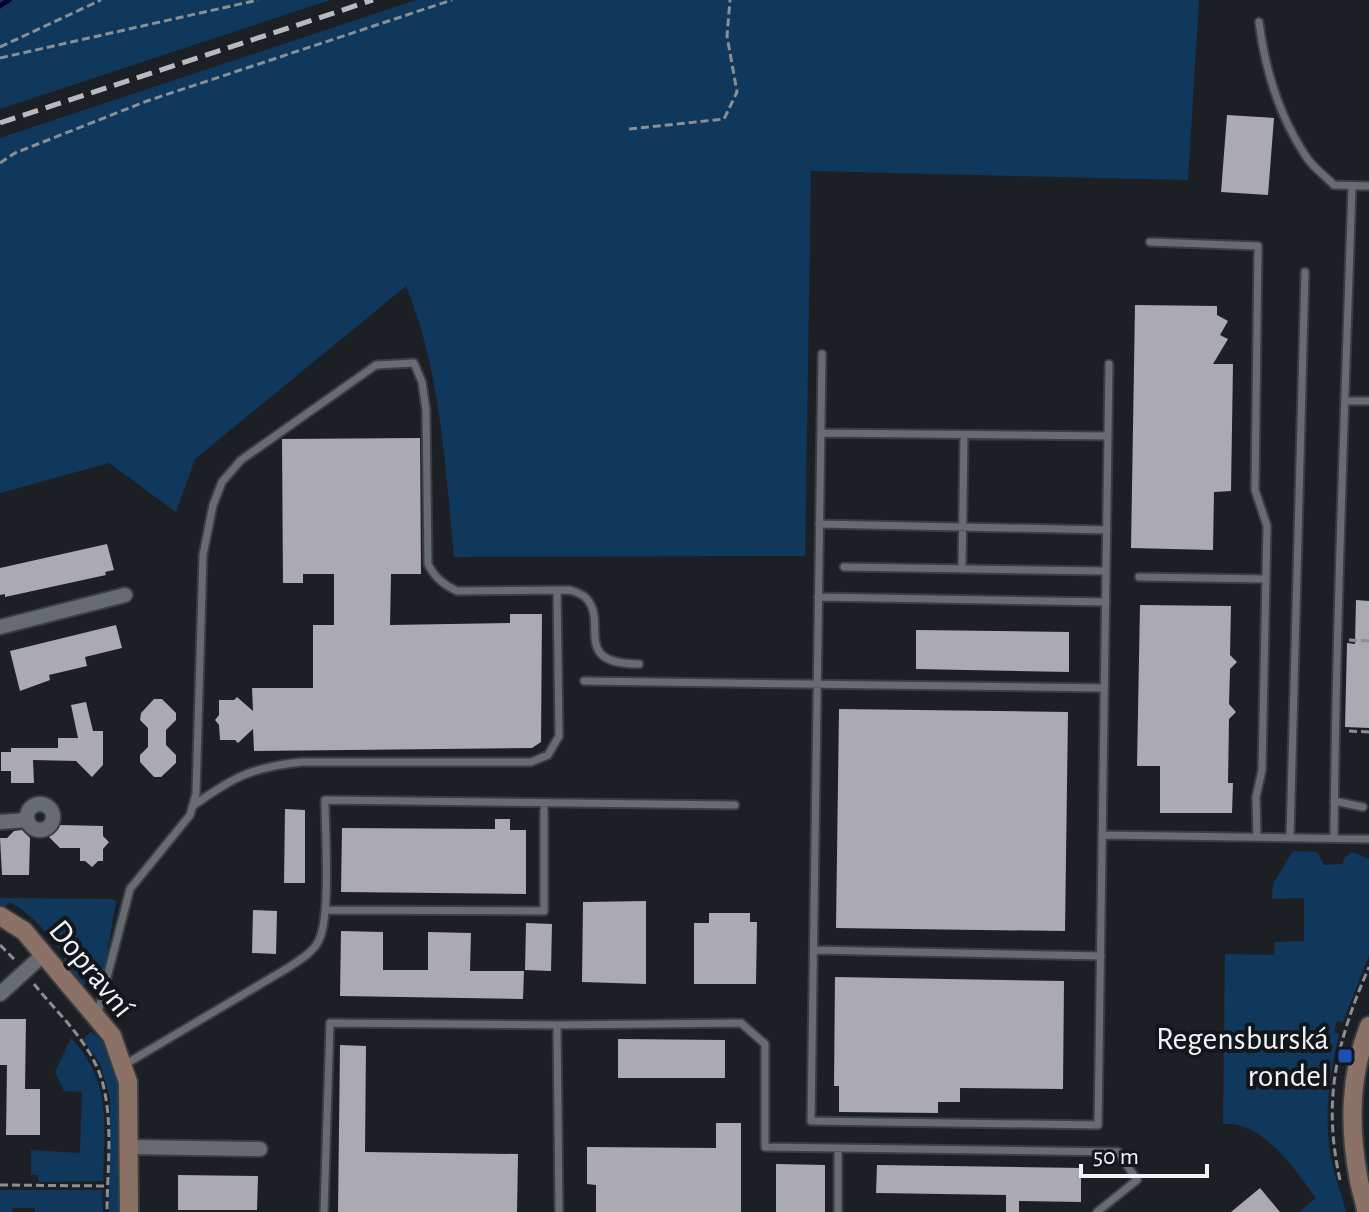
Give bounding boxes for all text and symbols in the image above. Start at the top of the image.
street label: Dopravní [43,914,140,1023]
place label: Regensburská rondel [1156,1023,1329,1092]
marker: Regensburská rondel [1336,1047,1354,1065]
scale bar [1081,1128,1207,1178]
text: 50 m [1093,1145,1139,1169]

